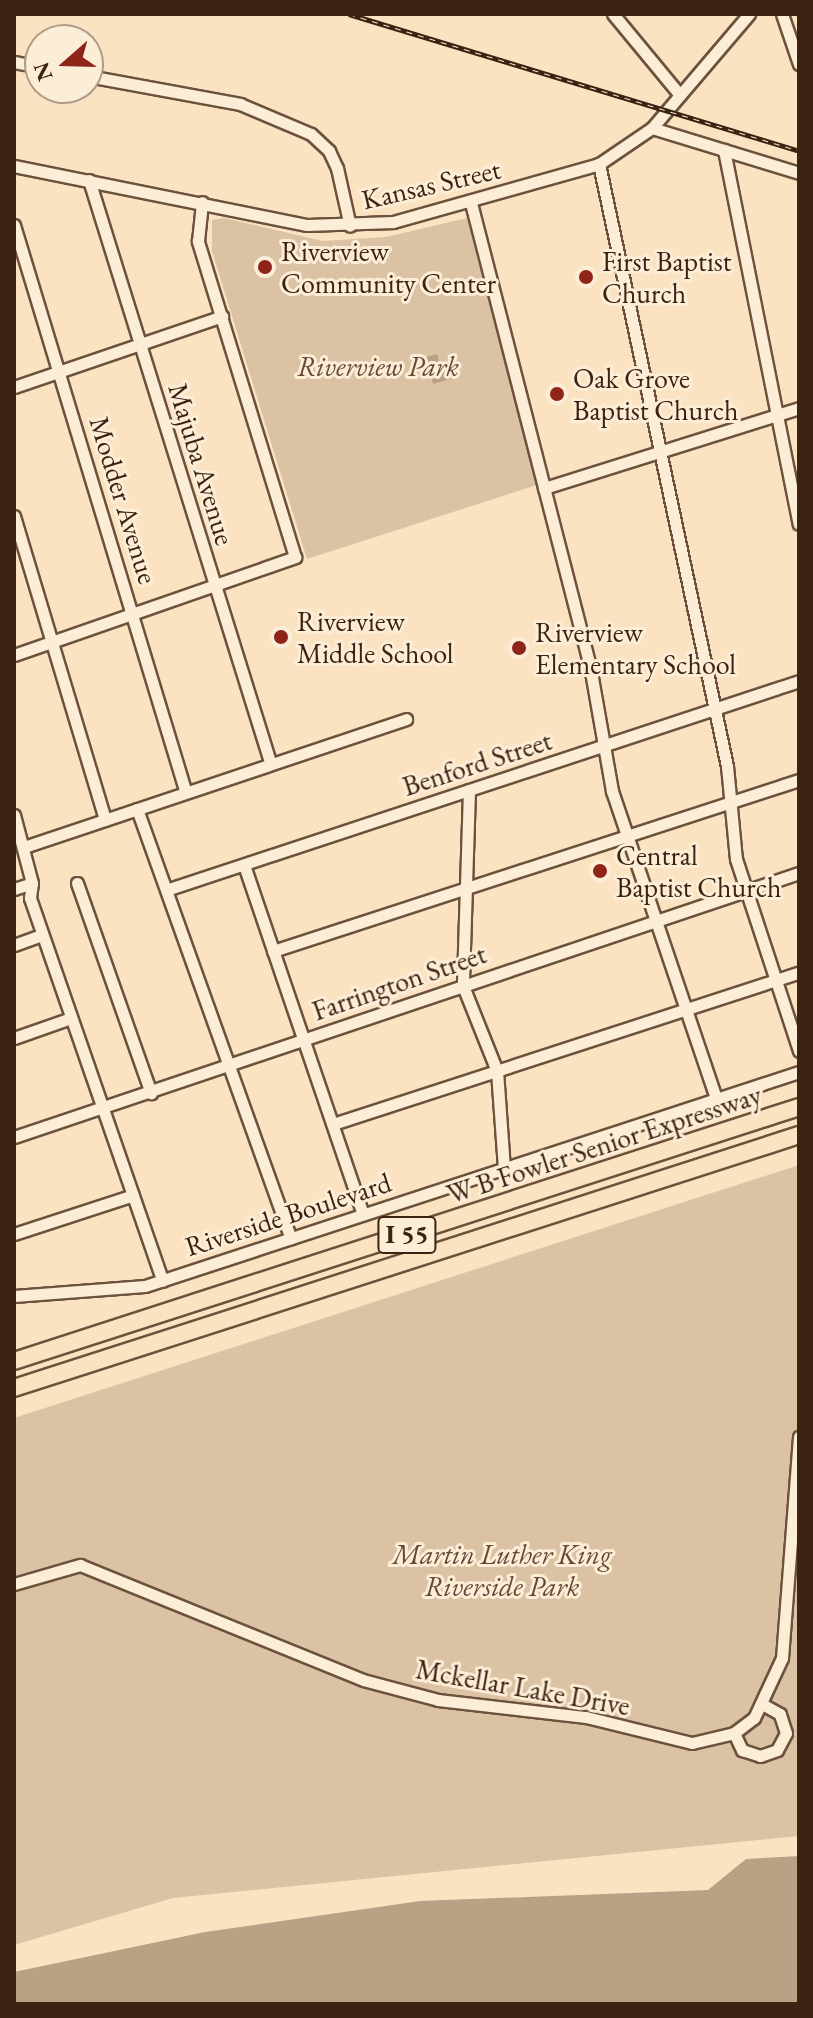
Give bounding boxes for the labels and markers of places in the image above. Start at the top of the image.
place label: Riverview Community Center [281,234,496,300]
place label: First Baptist Church [602,244,732,310]
marker: Riverview Community Center [256,258,274,276]
marker: First Baptist Church [577,268,595,286]
place label: Oak Grove Baptist Church [573,361,738,427]
marker: Oak Grove Baptist Church [548,385,566,403]
place label: Riverview Middle School [297,604,454,670]
place label: Riverview Elementary School [535,615,736,681]
marker: Riverview Middle School [272,628,290,646]
marker: Riverview Elementary School [510,639,528,657]
place label: Central Baptist Church [616,838,781,904]
marker: Central Baptist Church [591,862,609,880]

